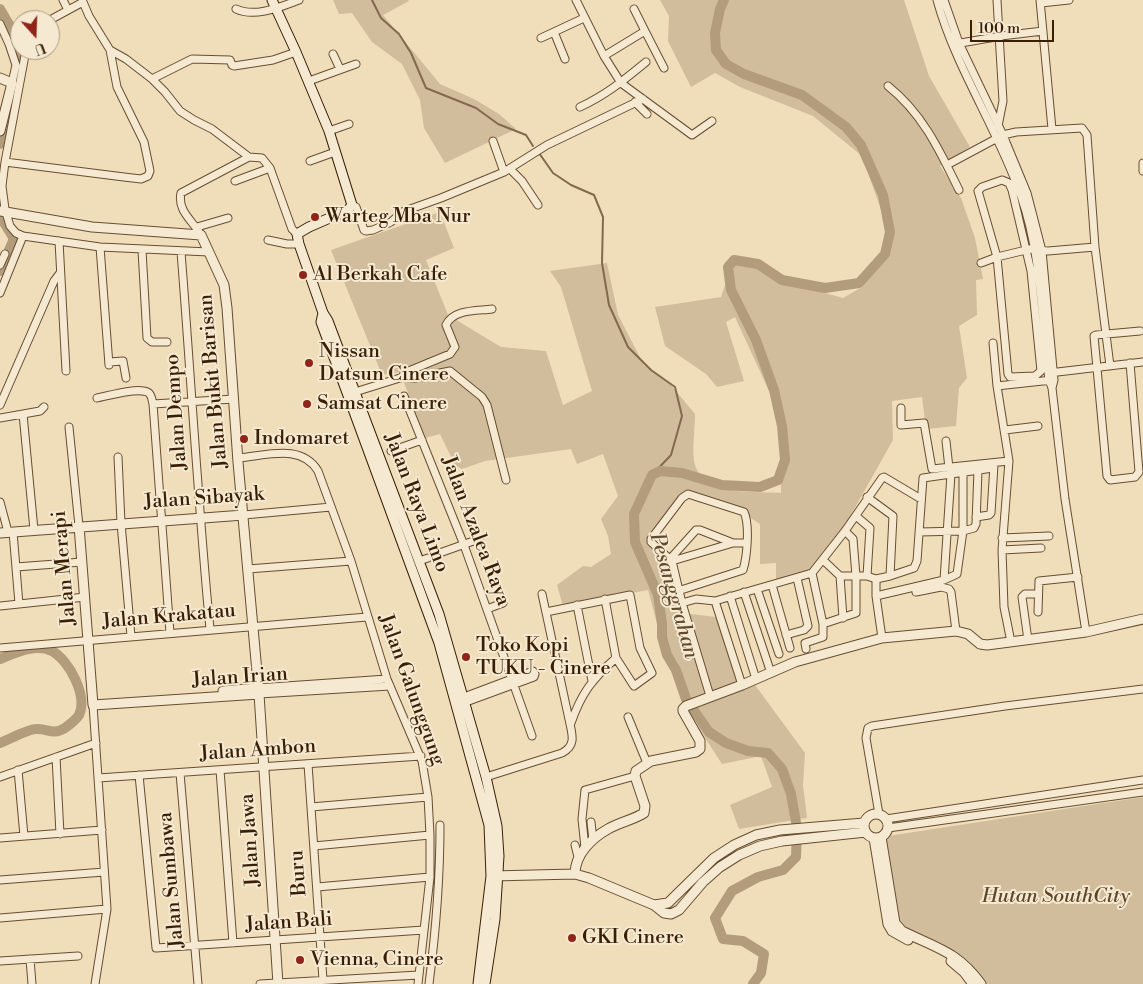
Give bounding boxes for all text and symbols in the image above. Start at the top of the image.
north arrow [10,10,60,60]
scale bar [973,10,1057,42]
text: 100 m [978,19,1020,38]
text: U [32,38,48,58]
place label: Warteg Mba Nur [325,205,471,229]
marker: Warteg Mba Nur [309,211,321,223]
place label: Al Berkah Cafe [313,263,447,287]
marker: Al Berkah Cafe [297,269,309,281]
street label: Jalan Bukit Barisan [194,293,234,469]
place label: Nissan Datsun Cinere [319,340,449,387]
street label: Jalan Dempo [161,353,193,471]
marker: Nissan Datsun Cinere [303,357,315,369]
place label: Samsat Cinere [317,392,447,416]
marker: Samsat Cinere [301,398,313,410]
place label: Indomaret [254,427,349,451]
street label: Jalan Raya Limo [378,430,454,576]
marker: Indomaret [238,433,250,445]
street label: Jalan Azalea Raya [435,453,515,609]
street label: Jalan Sibayak [143,483,265,515]
street label: Jalan Merapi [48,510,82,626]
water label: Pesanggrahan [643,530,703,662]
street label: Jalan Krakatau [101,599,237,635]
street label: Jalan Galunggung [373,611,449,769]
place label: Toko Kopi TUKU - Cinere [476,634,611,681]
marker: Toko Kopi TUKU - Cinere [460,651,472,663]
street label: Jalan Irian [191,663,289,693]
street label: Jalan Ambon [199,735,317,767]
street label: Jalan Jawa [236,793,266,887]
street label: Jalan Sumbawa [154,811,190,949]
street label: Buru [285,849,313,897]
park label: Hutan SouthCity [982,885,1130,909]
street label: Jalan Bali [245,908,333,938]
place label: GKI Cinere [582,926,684,950]
marker: GKI Cinere [566,932,578,944]
place label: Vienna, Cinere [310,948,444,972]
marker: Vienna, Cinere [294,954,306,966]

